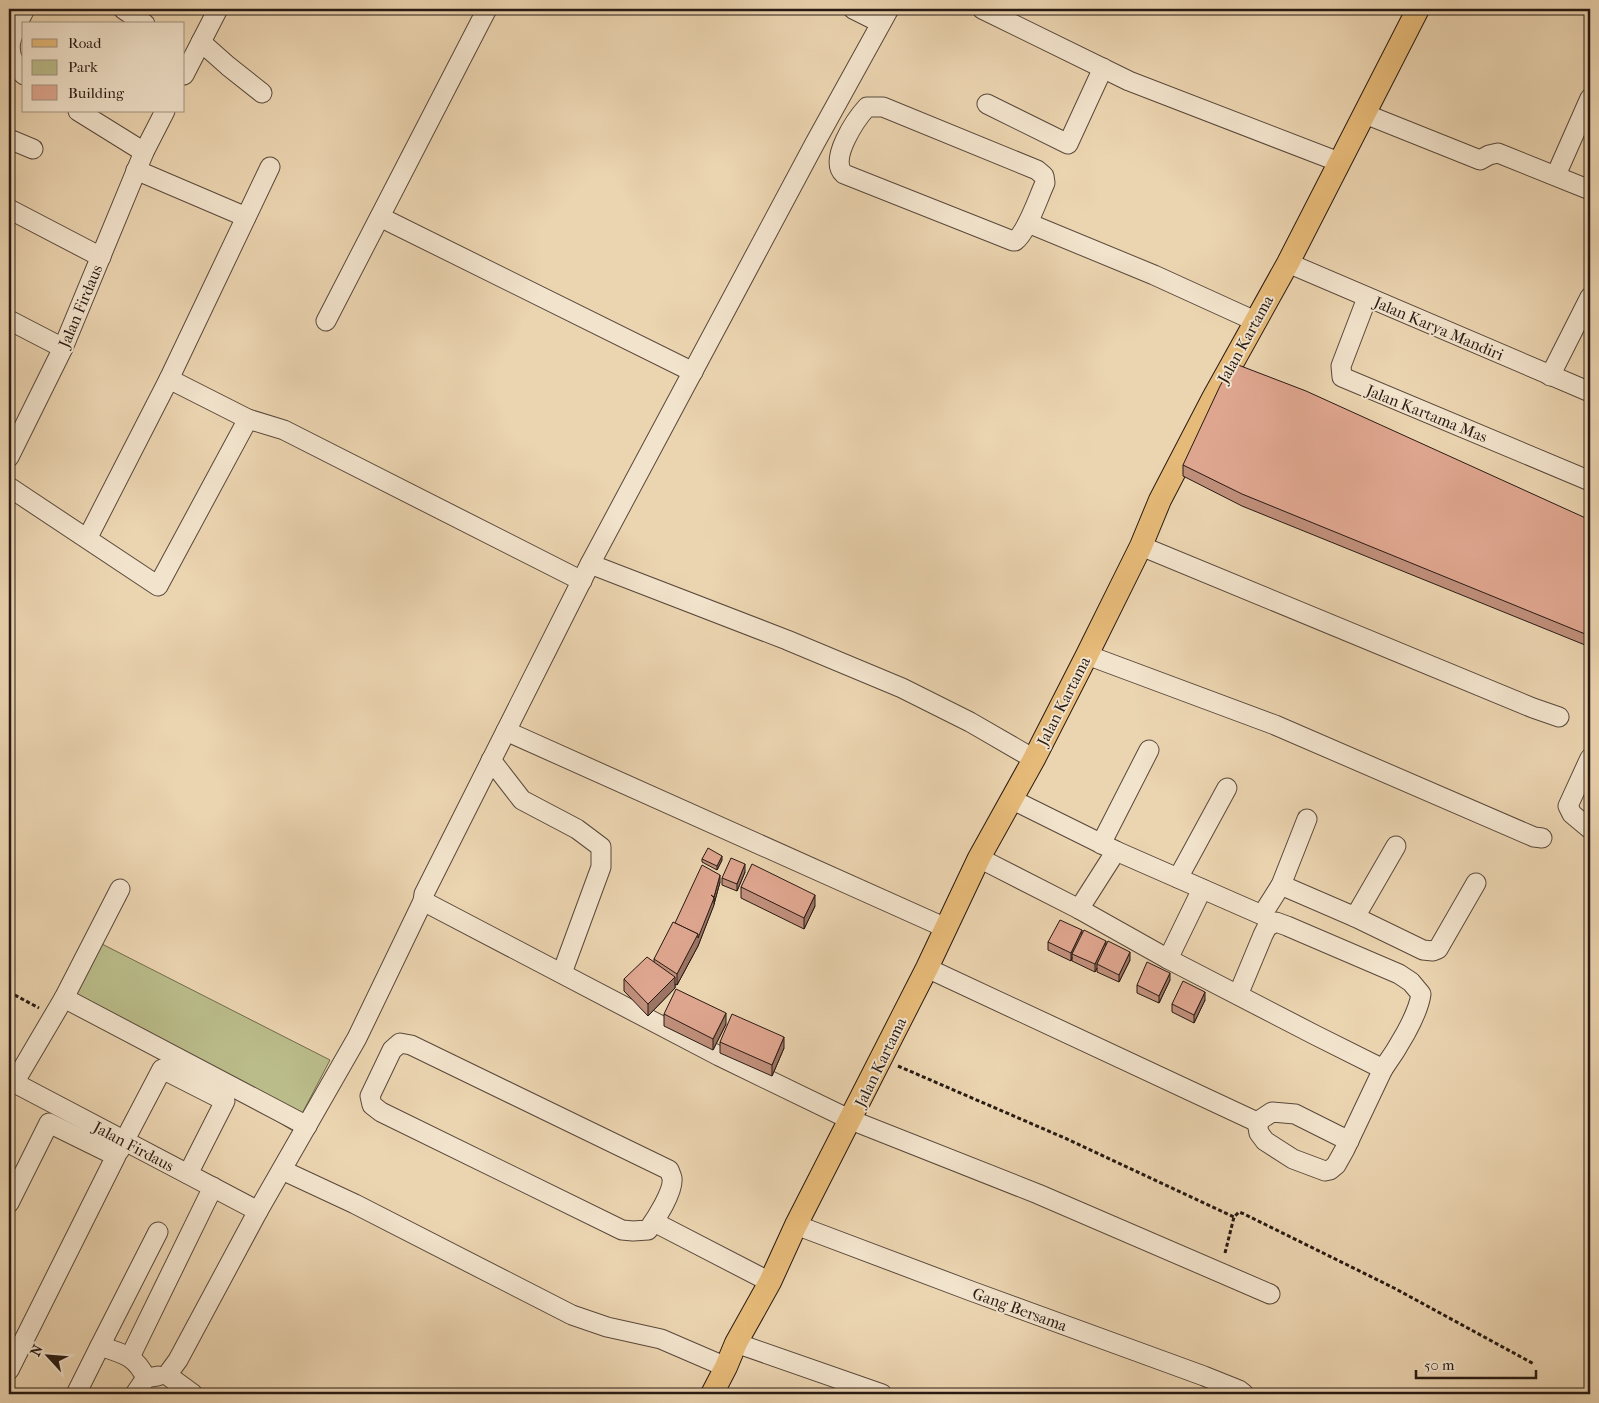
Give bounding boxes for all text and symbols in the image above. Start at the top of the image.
legend [22,22,185,112]
text: Road [68,34,102,52]
text: Park [68,58,98,76]
text: Building [68,84,125,102]
street label: Jalan Firdaus [54,262,107,353]
street label: Jalan Kartama [1213,291,1278,388]
street label: Jalan Karya Mandiri [1369,292,1507,364]
street label: Jalan Kartama Mas [1362,380,1490,446]
street label: Jalan Kartama [1032,653,1094,751]
street label: Jalan Kartama [850,1014,911,1112]
street label: Jalan Firdaus [88,1116,177,1176]
street label: Gang Bersama [970,1284,1070,1336]
north arrow [22,1330,72,1380]
text: N [27,1342,47,1359]
scale bar [1416,1348,1536,1380]
text: 50 m [1424,1356,1455,1374]

